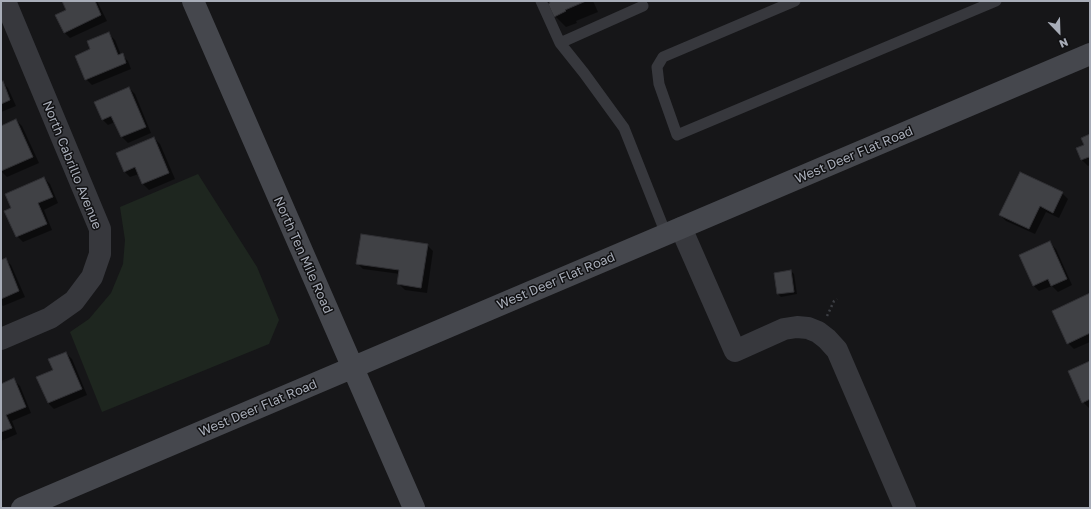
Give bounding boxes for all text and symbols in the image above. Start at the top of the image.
north arrow [1039,12,1079,52]
text: N [1057,36,1070,51]
street label: North Cabrillo Avenue [39,98,105,232]
street label: West Deer Flat Road [793,123,915,187]
street label: North Ten Mile Road [270,194,336,316]
street label: West Deer Flat Road [495,249,617,313]
street label: West Deer Flat Road [197,376,319,440]

